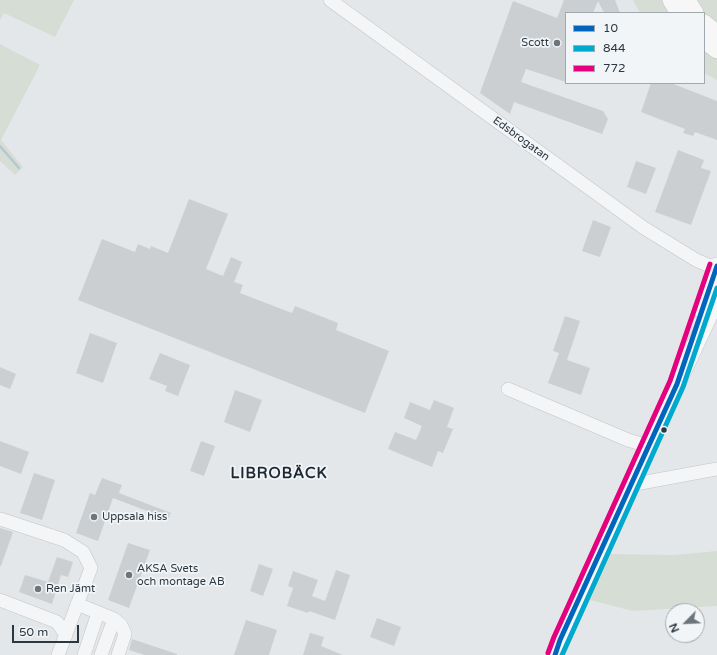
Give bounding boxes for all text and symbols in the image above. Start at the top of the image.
legend [565,12,705,84]
text: 10 [603,21,618,35]
place label: Scott [521,36,549,50]
marker: Scott [552,38,562,48]
text: 844 [603,41,626,55]
text: 772 [603,61,626,75]
street label: Edsbrogatan [490,114,552,164]
unlabelled marker [659,425,669,435]
district label: LIBROBÄCK [230,465,328,483]
place label: Uppsala hiss [102,510,167,524]
marker: Uppsala hiss [89,512,99,522]
place label: AKSA Svets och montage AB [137,562,225,588]
marker: AKSA Svets och montage AB [124,570,134,580]
place label: Ren Jämt [46,582,95,596]
marker: Ren Jämt [33,584,43,594]
north arrow [665,603,705,643]
scale bar [14,617,81,643]
text: N [667,621,682,634]
text: 50 m [19,625,48,639]

